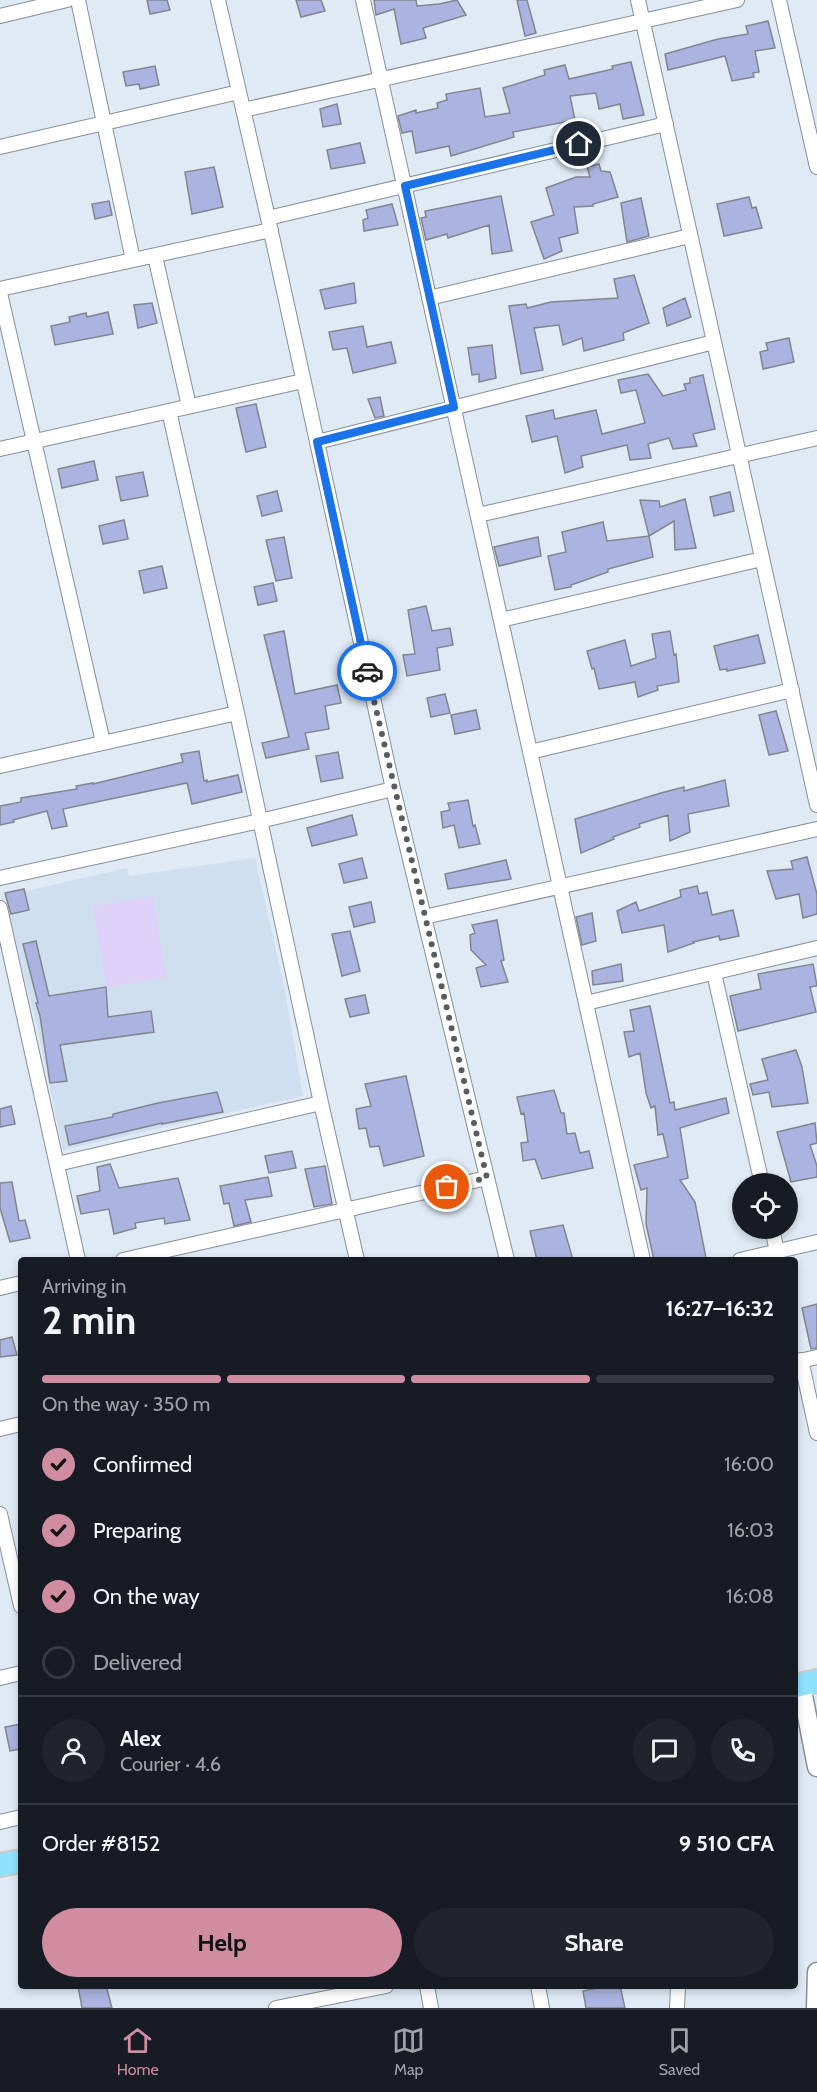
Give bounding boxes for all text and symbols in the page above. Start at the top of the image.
pin [553,118,604,169]
icon: home [562,127,595,160]
courier [337,641,397,701]
icon: car [351,655,384,688]
pin [421,1161,472,1212]
icon: bag [430,1170,463,1203]
map controls [732,1173,798,1239]
button: locate [732,1173,798,1239]
text: Arriving in [42,1274,126,1298]
text: 16:27–16:32 [665,1295,774,1322]
text: 2 min [42,1296,136,1344]
text: On the way · 350 m [42,1392,210,1416]
icon: check [42,1448,75,1481]
text: Confirmed [93,1451,192,1478]
text: 16:00 [724,1452,774,1476]
icon: check [42,1514,75,1547]
text: Preparing [93,1517,181,1544]
text: 16:03 [727,1518,774,1542]
icon: check [42,1580,75,1613]
text: On the way [93,1583,200,1610]
text: 16:08 [726,1584,774,1608]
text: Delivered [93,1649,182,1676]
button: person [42,1719,105,1782]
button: chat [633,1719,696,1782]
button: phone [711,1719,774,1782]
text: Alex [120,1725,161,1752]
text: Courier · 4.6 [120,1752,221,1776]
text: Order #8152 [42,1830,160,1857]
text: 9 510 CFA [679,1830,774,1857]
button: Help [42,1908,402,1977]
button: Share [414,1908,774,1977]
tab: Home [117,2024,159,2079]
tab: Map [392,2024,425,2079]
tab: Saved [659,2024,700,2079]

